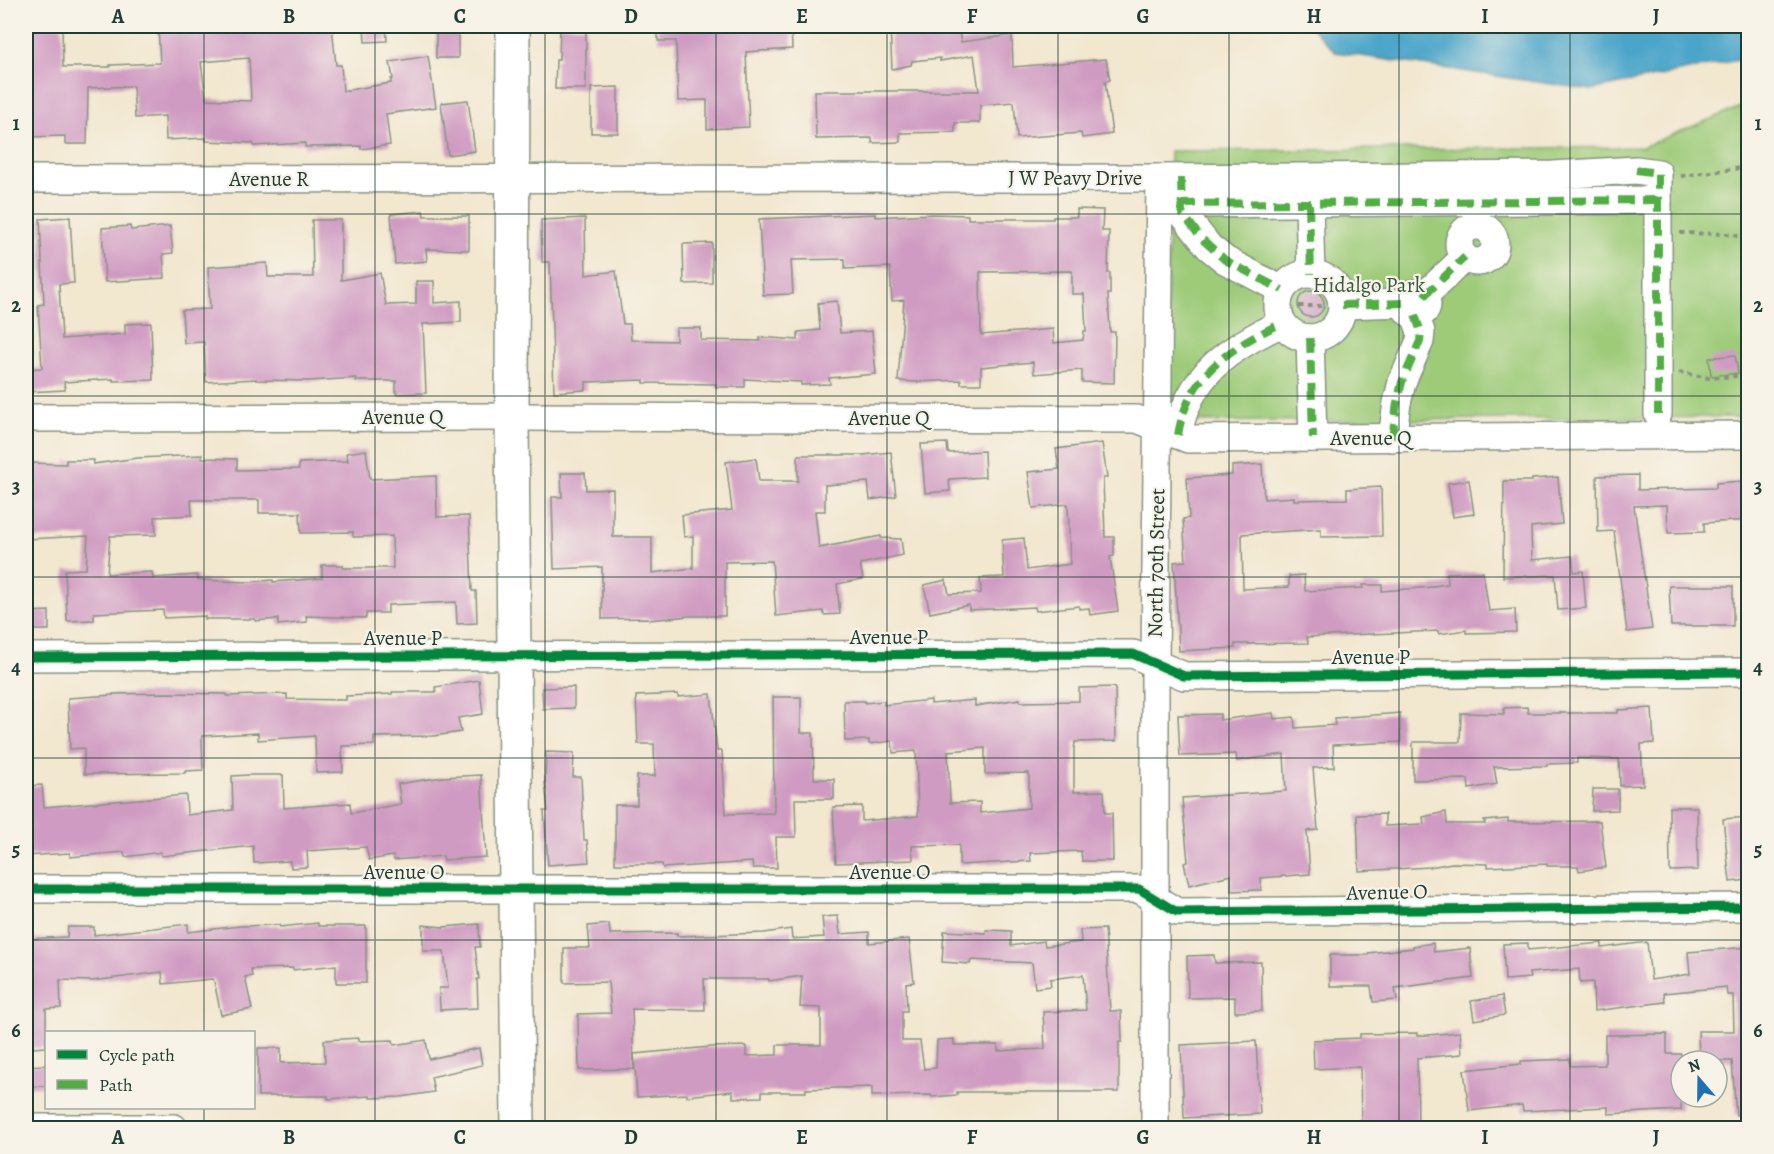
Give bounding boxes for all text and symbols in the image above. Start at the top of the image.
text: A [111,3,125,30]
text: B [283,3,295,30]
text: C [454,3,466,30]
text: D [624,3,638,30]
text: E [796,3,808,30]
text: F [967,3,978,30]
text: G [1136,3,1150,30]
text: H [1307,3,1322,30]
text: I [1481,3,1489,30]
text: J [1653,3,1660,30]
text: 1 [12,110,20,137]
text: 1 [1754,110,1762,137]
street label: J W Peavy Drive [1008,164,1142,192]
street label: Avenue R [228,165,309,193]
park label: Hidalgo Park [1313,271,1426,299]
text: 2 [11,292,21,319]
text: 2 [1753,292,1763,319]
street label: Avenue Q [361,403,446,431]
street label: Avenue Q [847,404,932,432]
street label: Avenue Q [1329,424,1414,452]
text: 3 [12,473,20,500]
text: 3 [1754,473,1762,500]
street label: North 70th Street [1141,488,1171,638]
street label: Avenue P [849,623,929,651]
street label: Avenue P [363,624,443,652]
street label: Avenue P [1331,643,1411,671]
text: 4 [11,654,21,681]
text: 4 [1753,654,1763,681]
text: 5 [12,836,20,863]
text: 5 [1754,836,1762,863]
street label: Avenue O [362,858,445,886]
street label: Avenue O [848,858,931,886]
street label: Avenue O [1345,877,1428,907]
text: 6 [11,1017,21,1044]
text: 6 [1753,1017,1763,1044]
legend [45,1031,255,1109]
text: Cycle path [99,1043,175,1067]
north arrow [1669,1049,1729,1109]
text: N [1685,1053,1704,1078]
text: Path [99,1073,133,1097]
text: A [111,1124,125,1151]
text: B [283,1124,295,1151]
text: C [454,1124,466,1151]
text: D [624,1124,638,1151]
text: E [796,1124,808,1151]
text: F [967,1124,978,1151]
text: G [1136,1124,1150,1151]
text: H [1307,1124,1322,1151]
text: I [1481,1124,1489,1151]
text: J [1653,1124,1660,1151]

